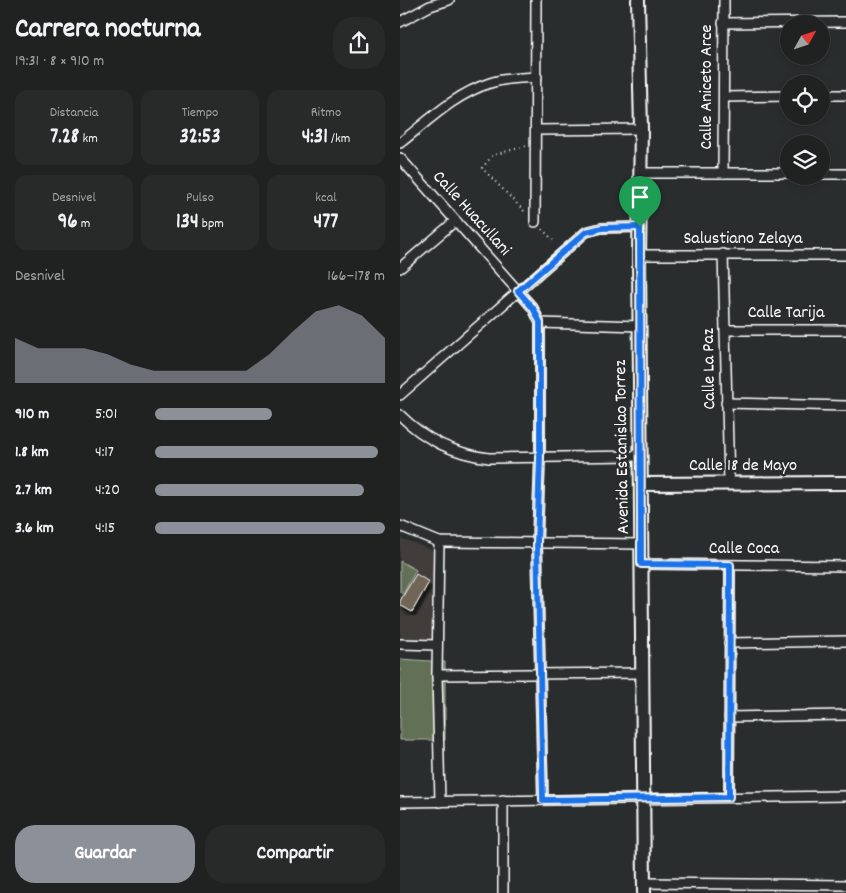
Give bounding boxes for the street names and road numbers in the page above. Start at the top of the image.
street label: Calle Aniceto Arce [695,24,720,149]
street label: Calle Huacullani [426,166,516,262]
street label: Salustiano Zelaya [683,227,803,252]
street label: Calle Tarija [748,301,825,326]
street label: Calle La Paz [697,328,723,410]
street label: Avenida Estanislao Torrez [609,359,637,534]
street label: Calle 18 de Mayo [689,454,797,479]
street label: Calle Coca [709,537,780,562]

